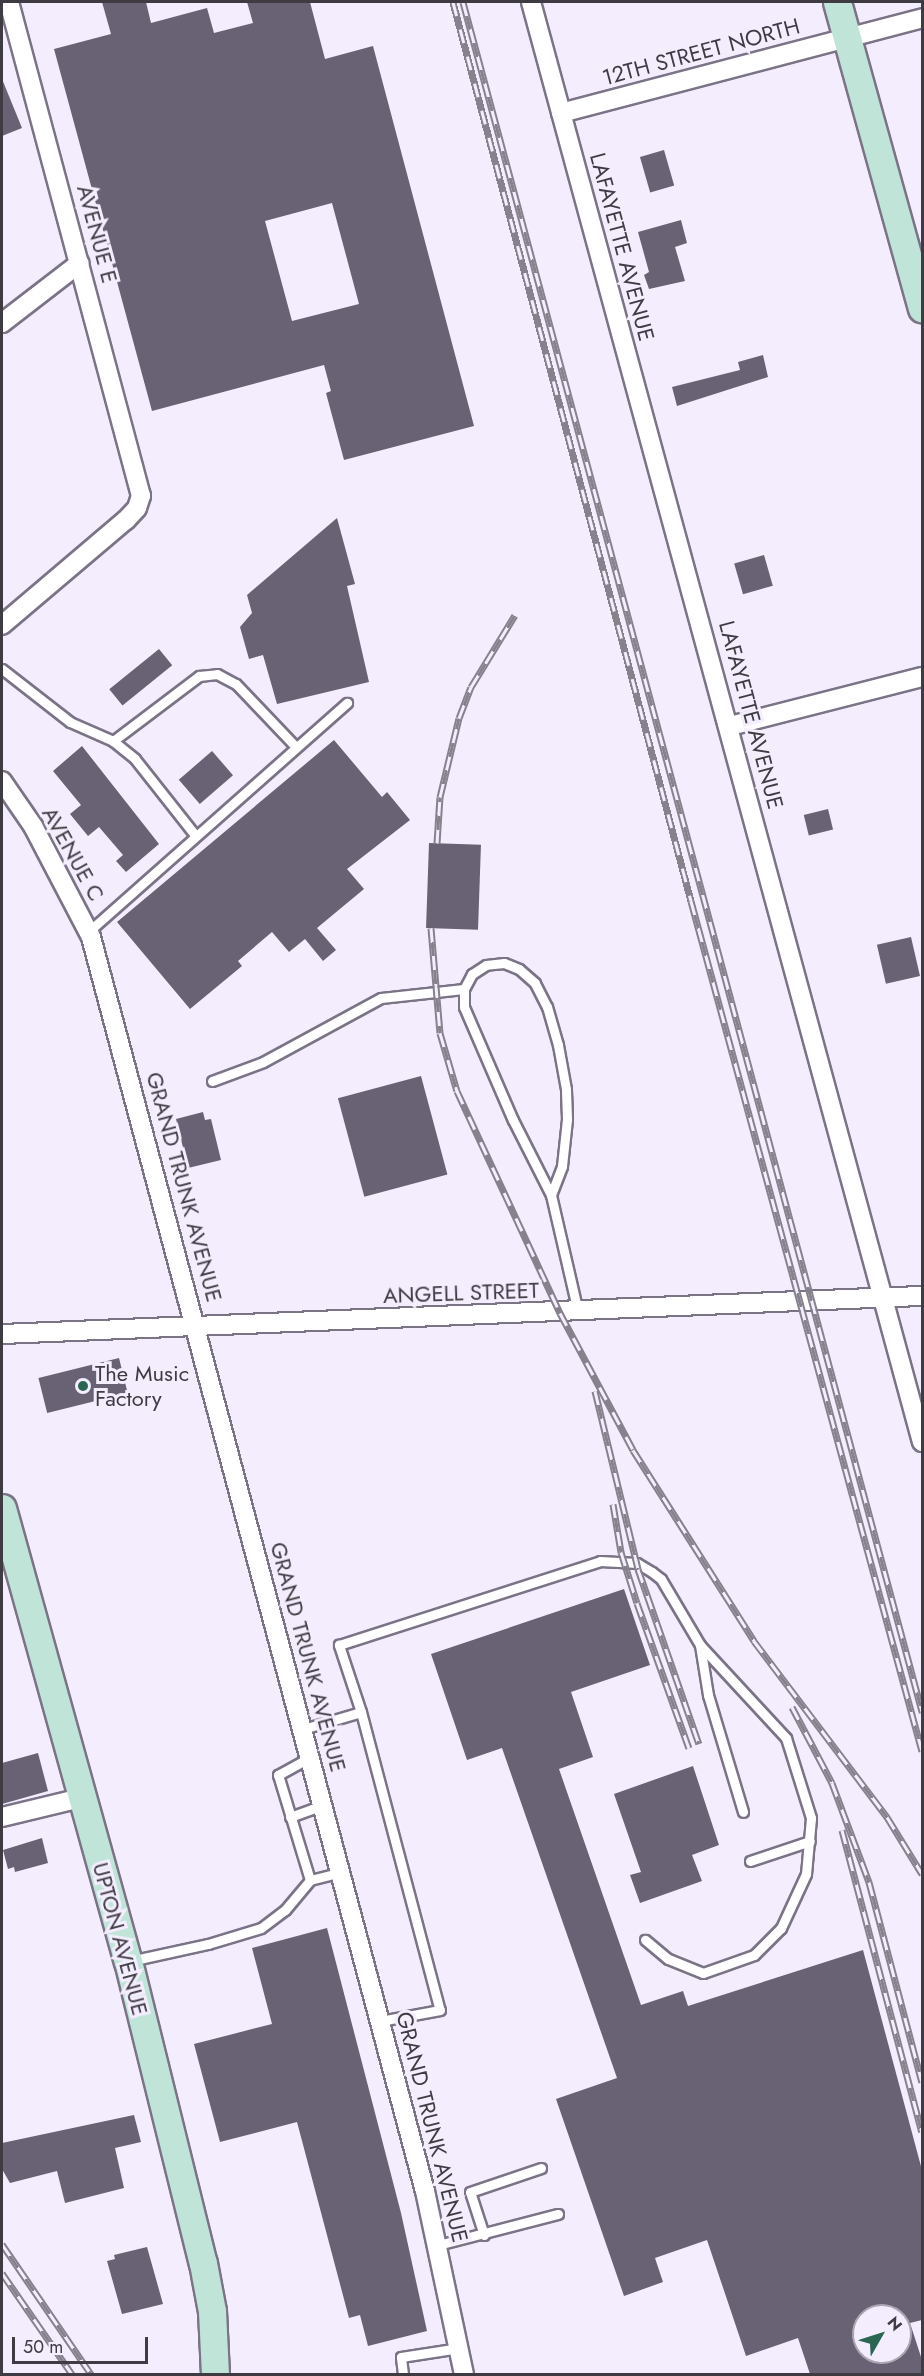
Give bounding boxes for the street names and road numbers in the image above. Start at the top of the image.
street label: 12TH STREET NORTH [599,13,803,91]
street label: LAFAYETTE AVENUE [584,150,660,344]
street label: AVENUE E [71,182,123,286]
street label: LAFAYETTE AVENUE [713,618,789,812]
street label: AVENUE C [36,802,110,906]
street label: GRAND TRUNK AVENUE [141,1069,227,1305]
street label: ANGELL STREET [383,1277,539,1309]
street label: GRAND TRUNK AVENUE [265,1539,351,1775]
street label: UPTON AVENUE [87,1860,153,2018]
street label: GRAND TRUNK AVENUE [391,2009,473,2245]

